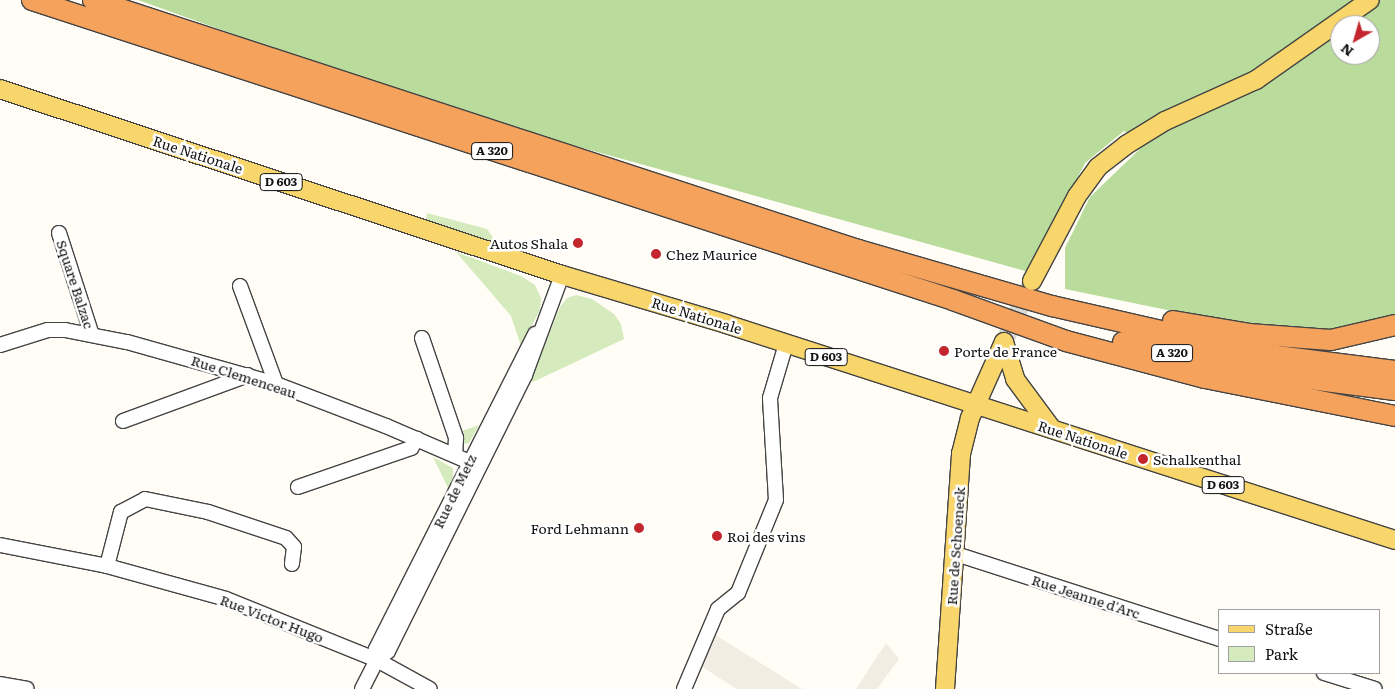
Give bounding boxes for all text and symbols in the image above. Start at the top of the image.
north arrow [1330,15,1380,65]
text: N [1336,40,1357,63]
street label: Rue Nationale [151,132,245,176]
road number: A 320 [471,142,513,160]
road number: D 603 [258,172,304,192]
place label: Autos Shala [490,235,568,251]
marker: Autos Shala [572,237,584,249]
street label: Square Balzac [54,238,98,330]
place label: Chez Maurice [666,246,757,262]
marker: Chez Maurice [650,248,662,260]
street label: Rue Nationale [650,293,744,337]
place label: Porte de France [954,343,1057,359]
road number: A 320 [1151,343,1193,362]
marker: Porte de France [938,345,950,357]
road number: D 603 [804,348,848,367]
street label: Rue Clemenceau [189,351,299,401]
street label: Rue Nationale [1036,417,1130,461]
street label: Rue de Metz [429,451,479,531]
place label: Schalkenthal [1153,451,1241,467]
marker: Schalkenthal [1137,453,1149,465]
road number: D 603 [1200,476,1246,494]
street label: Rue de Schoeneck [942,486,968,606]
place label: Ford Lehmann [531,520,629,536]
marker: Ford Lehmann [633,522,645,534]
place label: Roi des vins [727,528,805,544]
marker: Roi des vins [711,530,723,542]
street label: Rue Jeanne d'Arc [1030,571,1142,621]
street label: Rue Victor Hugo [218,591,326,645]
legend [1218,609,1380,674]
text: Straße [1265,617,1313,640]
text: Park [1265,642,1298,665]

